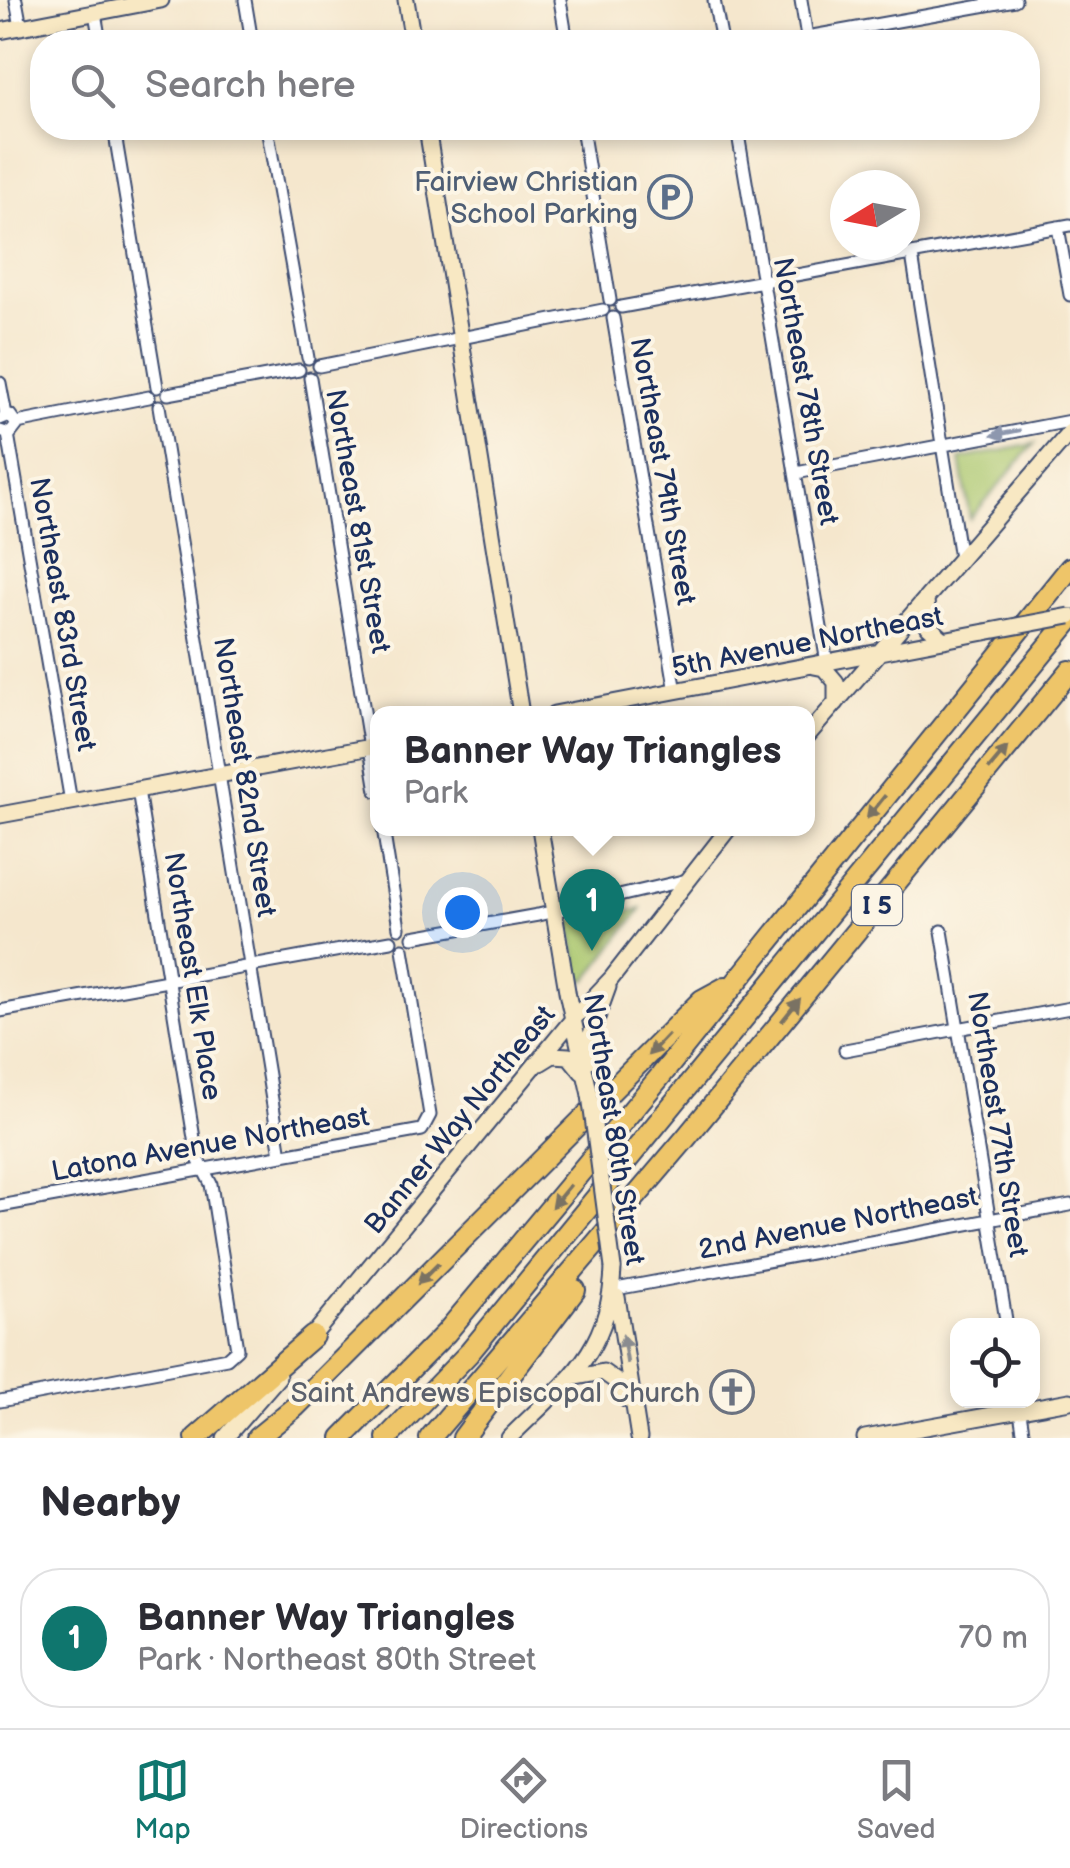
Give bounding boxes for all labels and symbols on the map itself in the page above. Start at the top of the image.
place label: Fairview Christian School Parking [414,166,638,231]
north arrow [830,170,920,260]
parking icon: Fairview Christian School Parking [647,174,693,220]
street label: Northeast 78th Street [766,255,845,528]
street label: Northeast 79th Street [623,335,702,608]
street label: Northeast 81st Street [318,387,397,656]
one-way arrow [990,426,1021,441]
street label: Northeast 83rd Street [22,475,103,754]
street label: 5th Avenue Northeast [669,600,946,685]
street label: Northeast 82nd Street [206,635,283,920]
one-way arrow [986,746,1008,771]
one-way arrow [866,794,887,819]
street label: Northeast Elk Place [157,850,228,1103]
pin: 1 [560,868,624,951]
road number: I 5 [852,885,902,925]
your location [437,887,488,938]
street label: Northeast 77th Street [960,989,1035,1260]
street label: Northeast 80th Street [576,991,651,1268]
one-way arrow [780,997,801,1022]
street label: Banner Way Northeast [358,999,563,1241]
one-way arrow [647,1033,670,1057]
street label: Latona Avenue Northeast [49,1100,372,1189]
street label: 2nd Avenue Northeast [696,1180,981,1267]
one-way arrow [550,1183,572,1208]
one-way arrow [416,1262,440,1285]
one-way arrow [617,1332,633,1364]
church icon: Saint Andrews Episcopal Church [709,1369,755,1415]
place label: Saint Andrews Episcopal Church [291,1377,700,1410]

